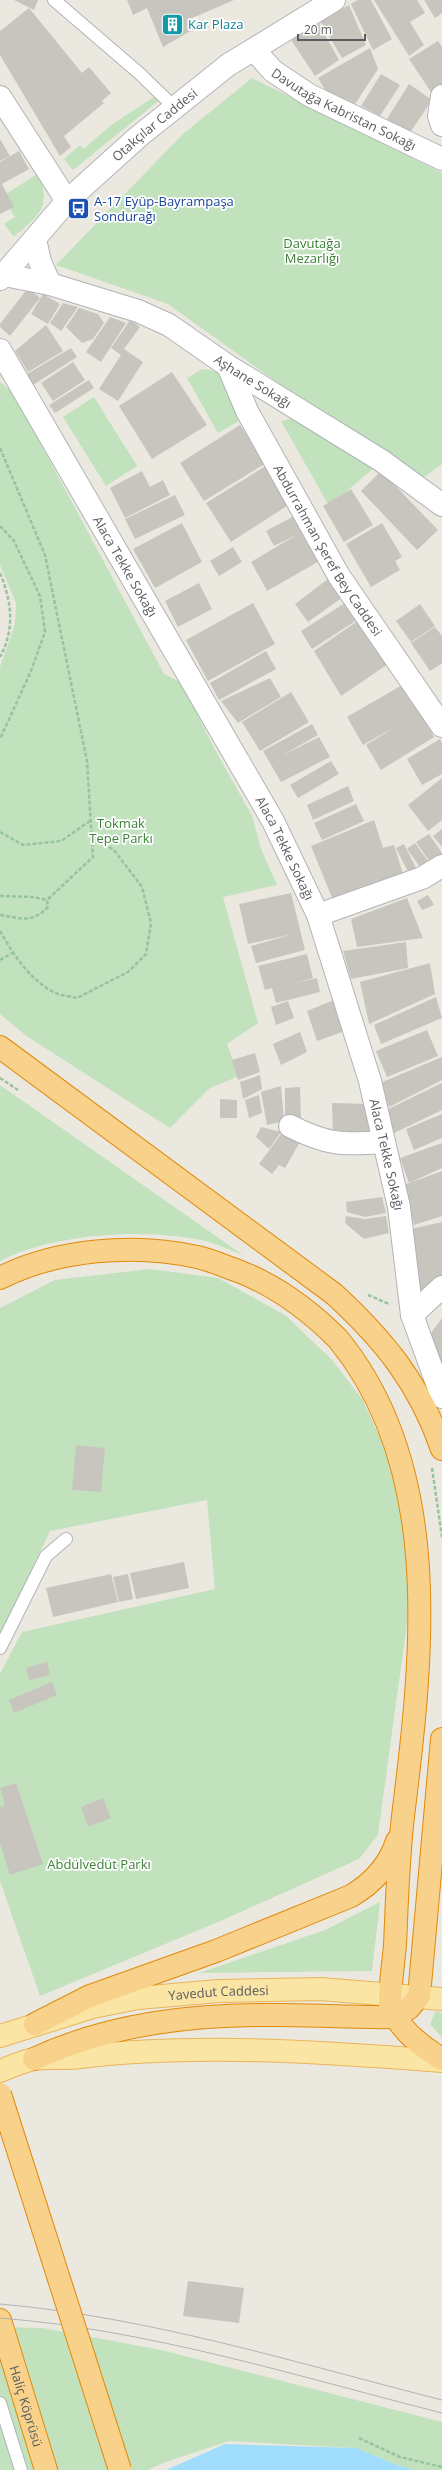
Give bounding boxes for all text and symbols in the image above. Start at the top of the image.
building icon: Kar Plaza [160,11,186,37]
place label: Kar Plaza [188,15,244,33]
scale bar [298,16,365,42]
text: 20 m [304,21,332,38]
street label: Davutağa Kabristan Sokağı [268,64,419,154]
street label: Otakçılar Caddesi [108,84,201,165]
place label: A-17 Eyüp-Bayrampaşa Sondurağı [94,192,234,225]
bus stop icon: A-17 Eyüp-Bayrampaşa Sondurağı [66,195,92,221]
park label: Davutağa Mezarlığı [283,234,341,267]
street label: Aşhane Sokağı [211,350,295,412]
street label: Abdurrahman Şeref Bey Caddesi [270,461,387,640]
street label: Alaca Tekke Sokağı [89,513,162,620]
street label: Alaca Tekke Sokağı [251,793,318,903]
park label: Tokmak Tepe Parkı [89,814,153,847]
street label: Alaca Tekke Sokağı [365,1097,408,1211]
park label: Abdülvedüt Parkı [47,1855,151,1873]
street label: Yavedut Caddesi [168,1981,269,2004]
street label: Haliç Köprüsü [5,2363,47,2449]

